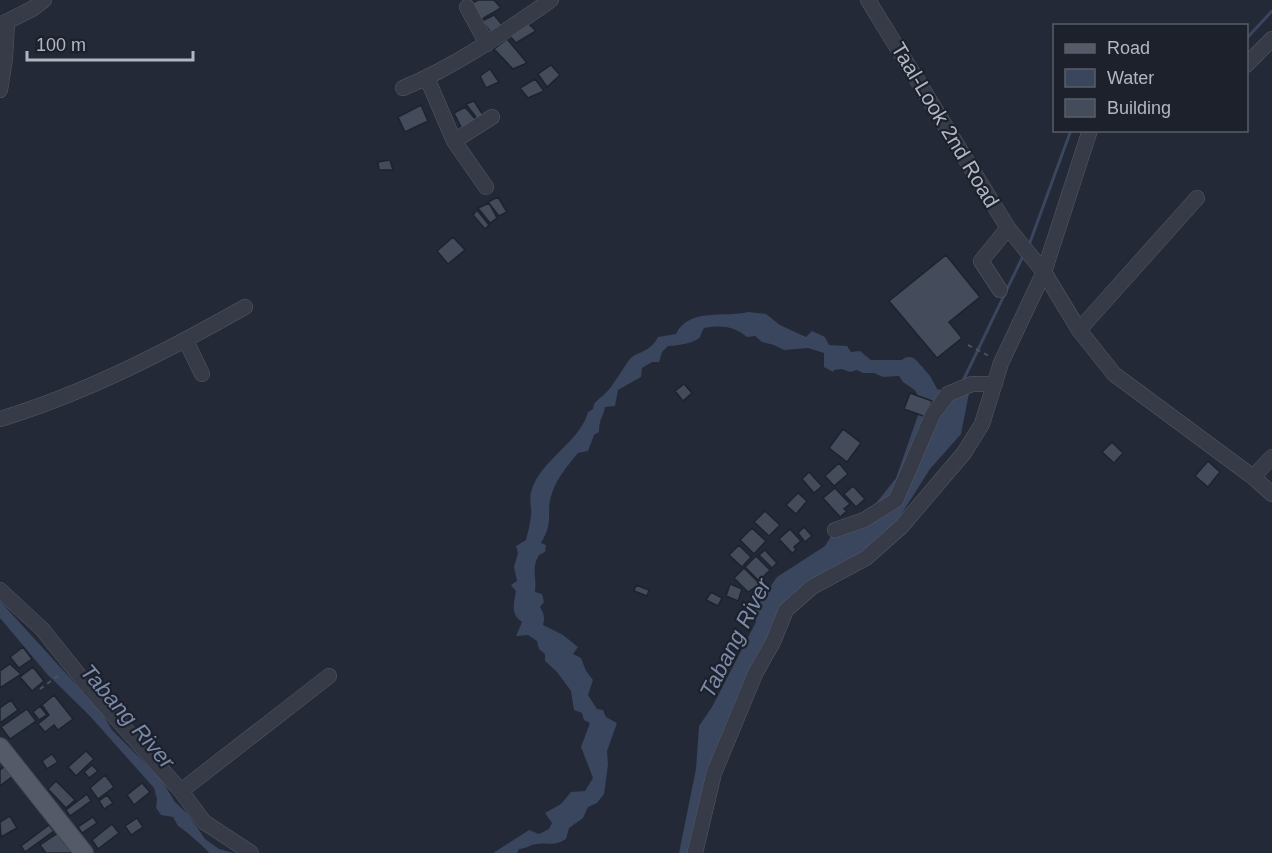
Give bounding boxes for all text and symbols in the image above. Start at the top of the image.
scale bar [27,24,194,62]
legend [1053,24,1248,132]
text: 100 m [36,35,86,55]
street label: Taal-Look 2nd Road [887,38,1004,211]
text: Road [1107,38,1150,58]
text: Water [1107,68,1154,88]
text: Building [1107,98,1171,118]
water label: Tabang River [695,573,777,702]
water label: Tabang River [76,659,181,775]

